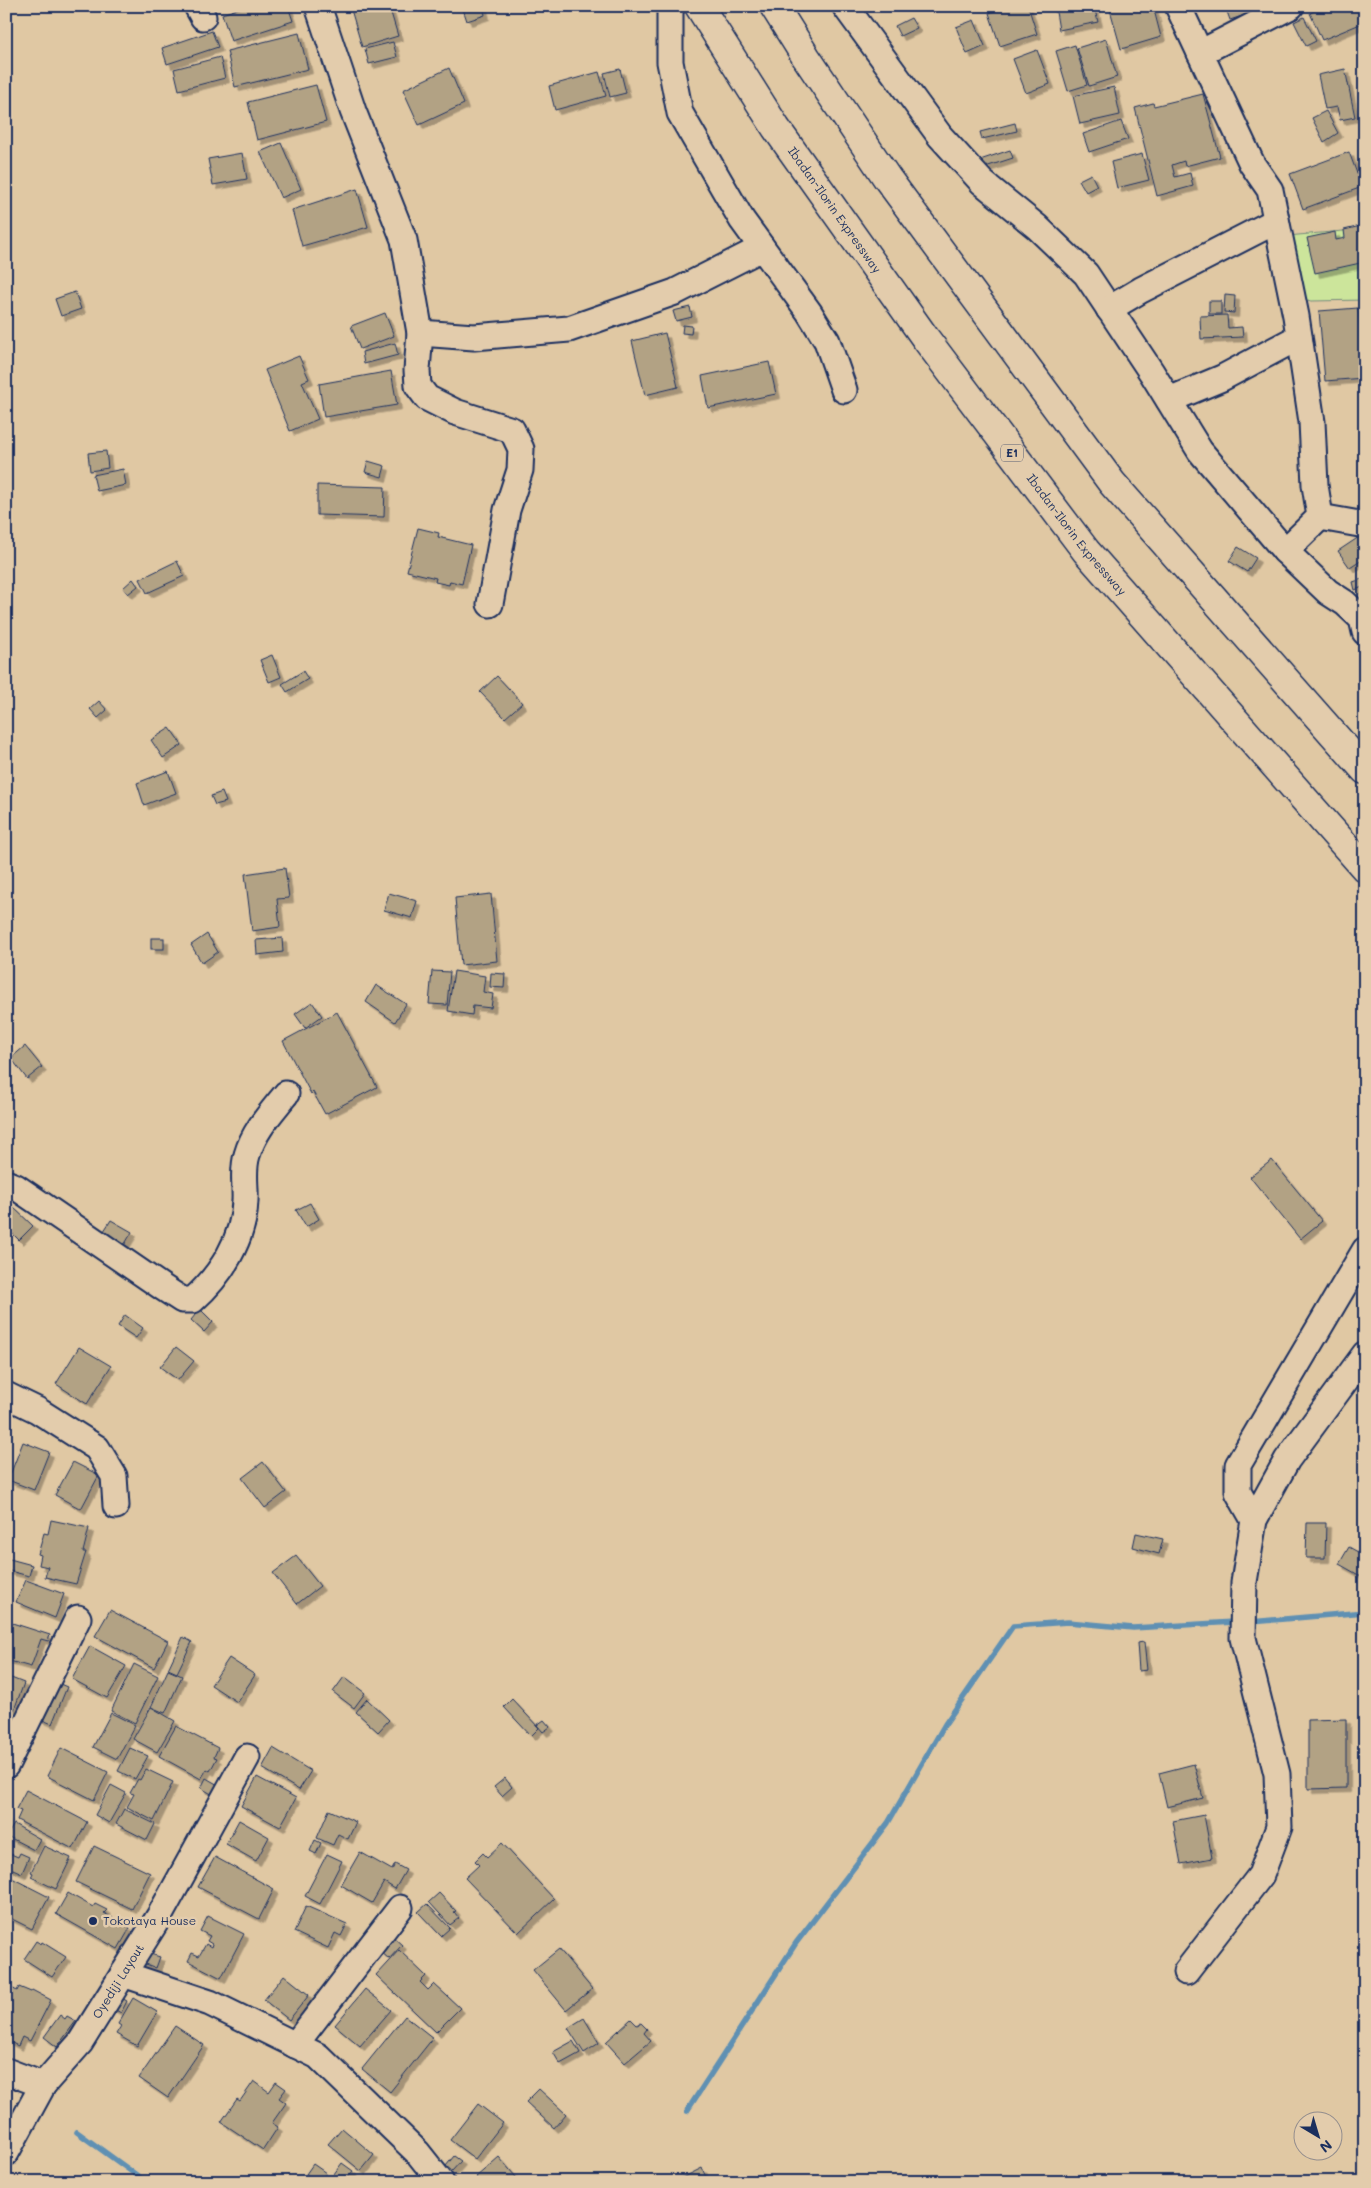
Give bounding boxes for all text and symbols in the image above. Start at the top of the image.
street label: Ibadan-Ilorin Expressway [785,143,886,276]
road number: E1 [1001,444,1023,462]
street label: Ibadan-Ilorin Expressway [1023,470,1130,598]
place label: Tokotaya House [103,1912,196,1928]
marker: Tokotaya House [87,1915,99,1927]
street label: Oyediji Layout [88,1941,147,2021]
north arrow [1294,2110,1344,2160]
text: N [1316,2136,1336,2157]

